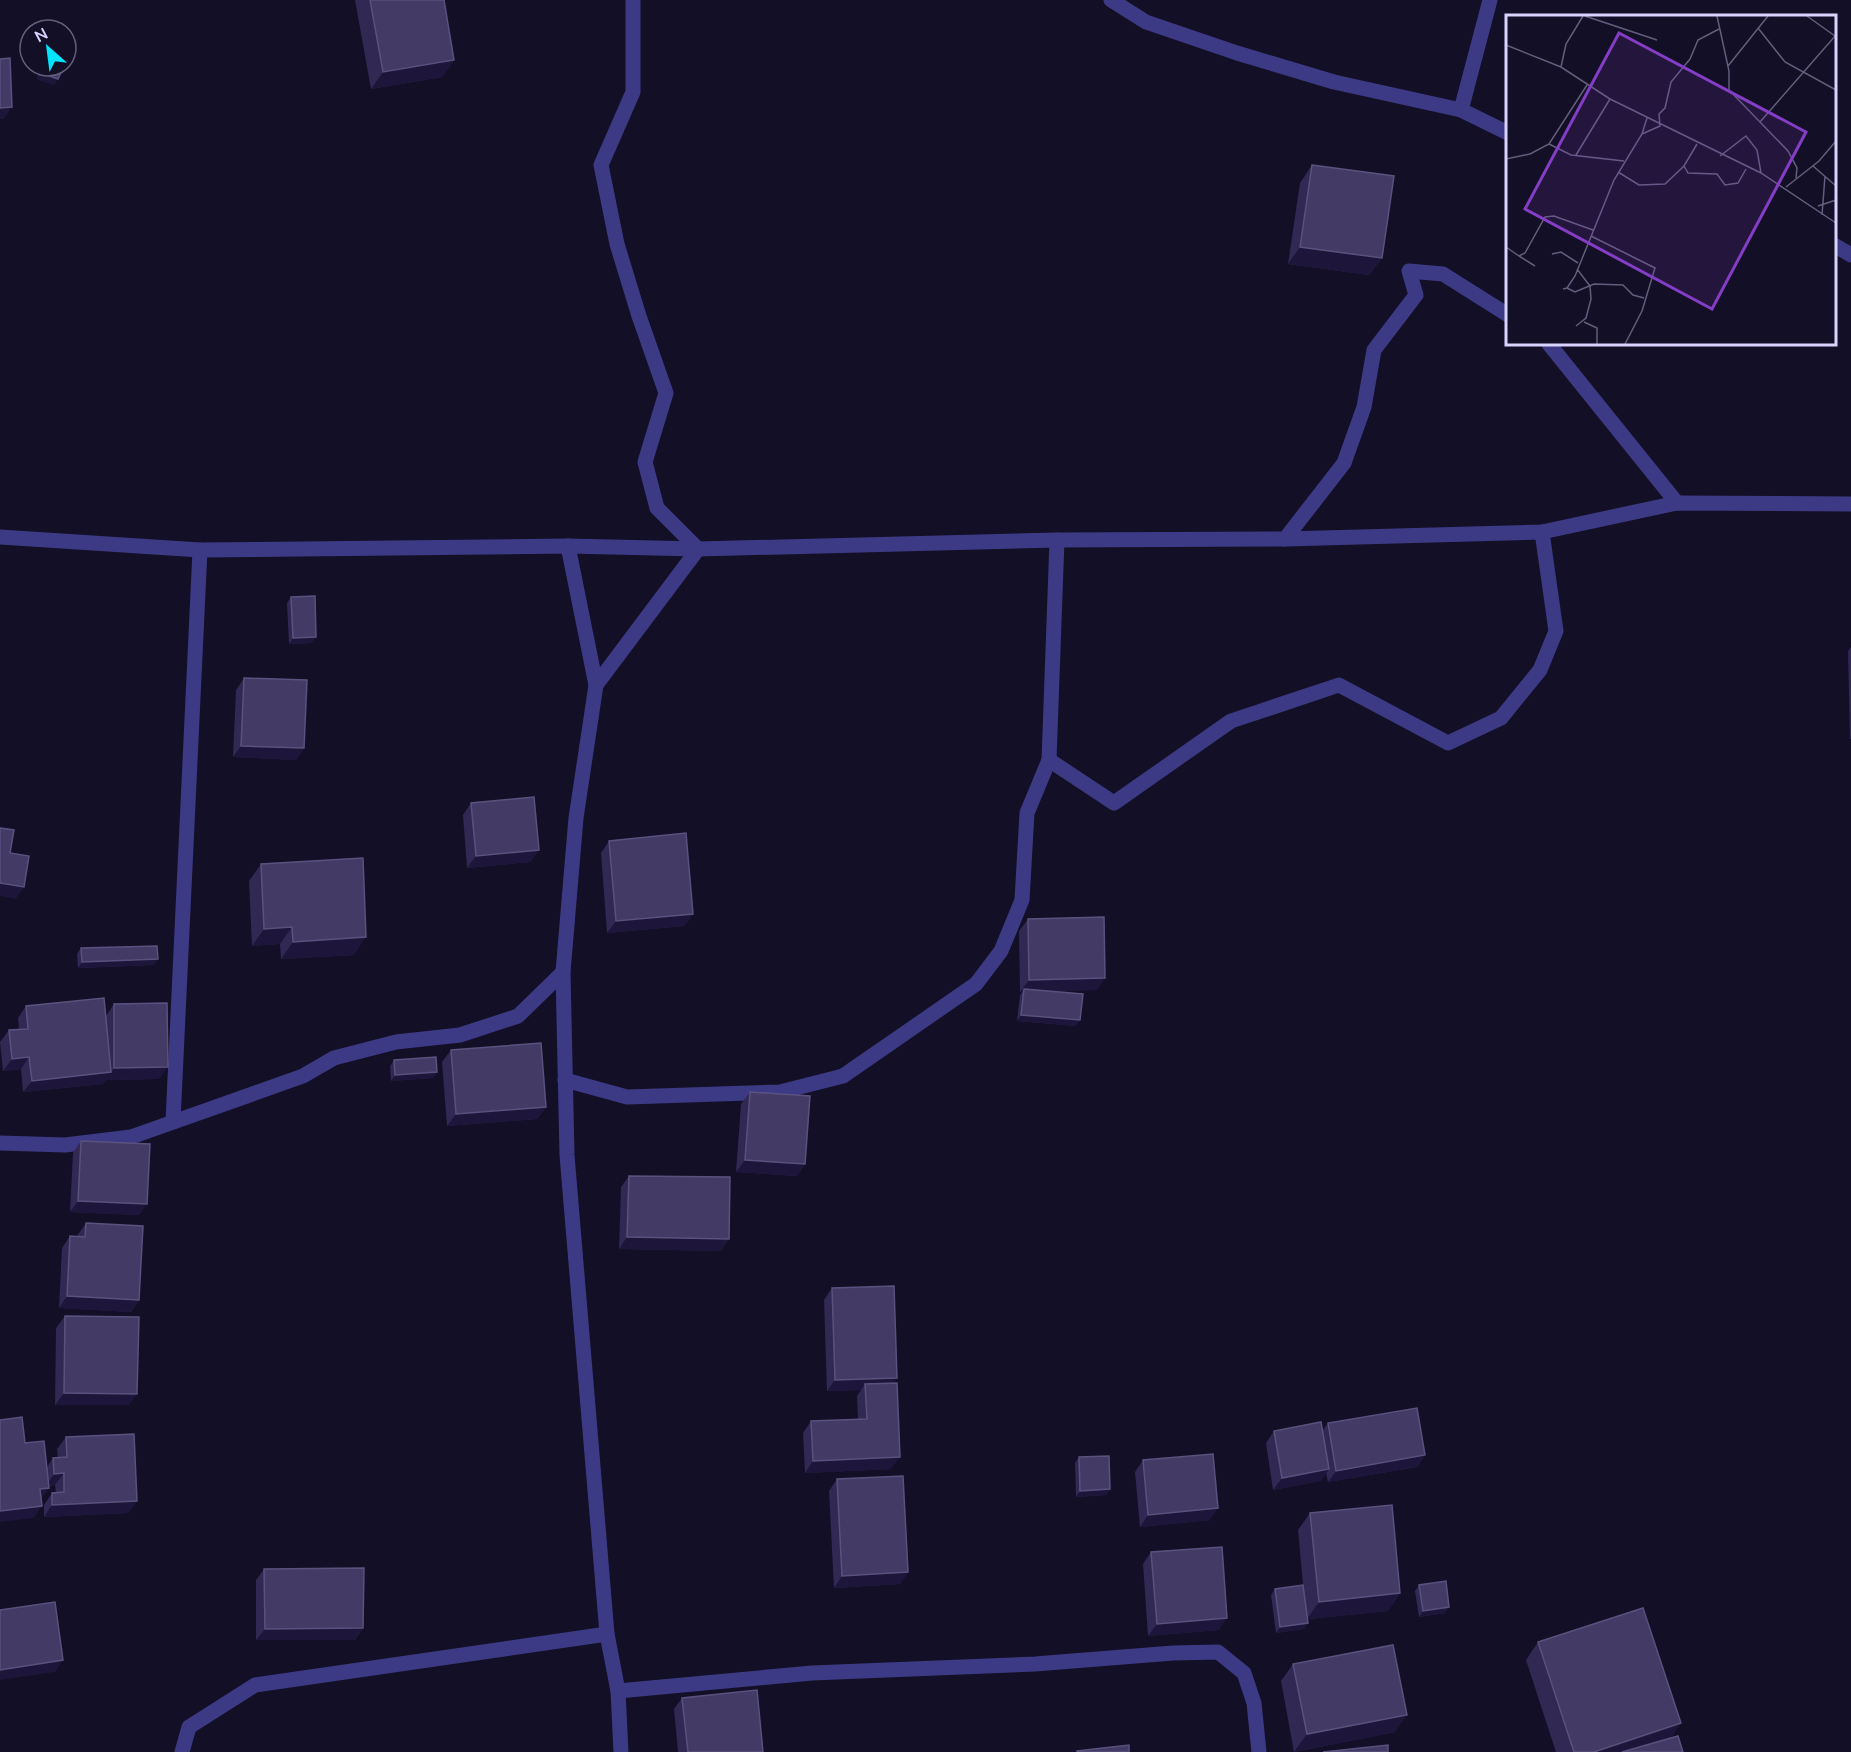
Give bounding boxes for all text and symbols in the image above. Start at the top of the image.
inset map [1506,15,1836,345]
north arrow [18,18,78,78]
text: N [31,23,52,48]

